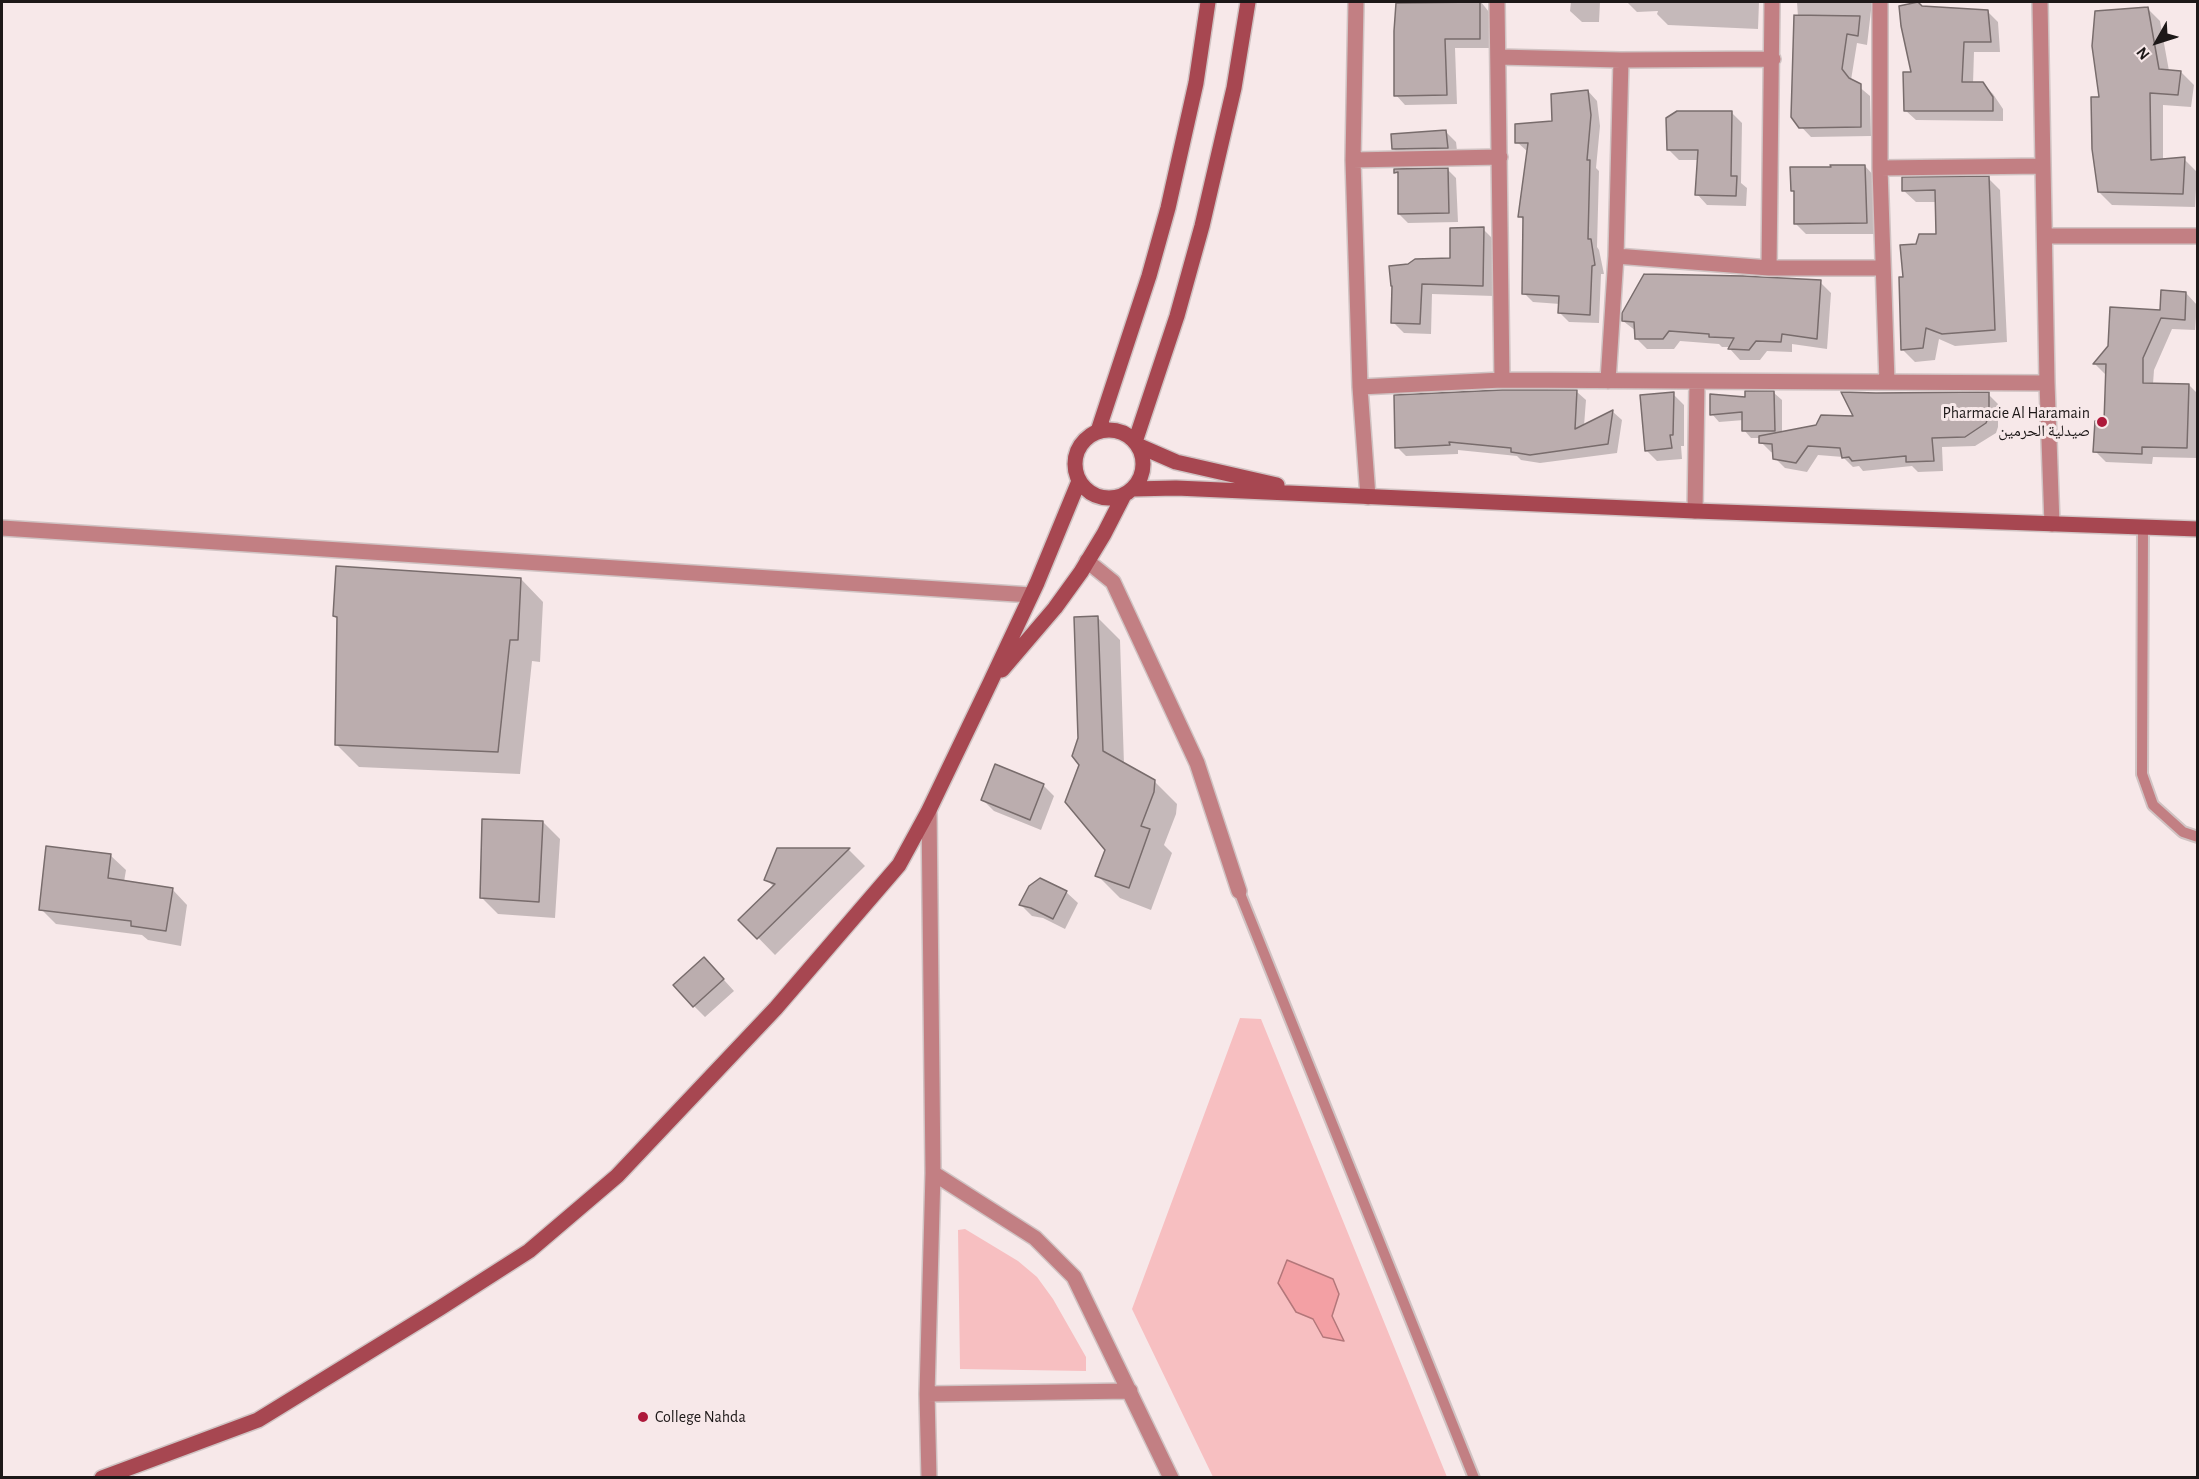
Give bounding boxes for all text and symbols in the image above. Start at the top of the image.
north arrow [2127,12,2187,72]
text: N [2133,44,2153,63]
place label: Pharmacie Al Haramain صيدلية الحرمين [1942,403,2090,441]
marker: Pharmacie Al Haramain صيدلية الحرمين [2095,415,2109,429]
place label: College Nahda [655,1407,746,1427]
marker: College Nahda [636,1410,650,1424]

